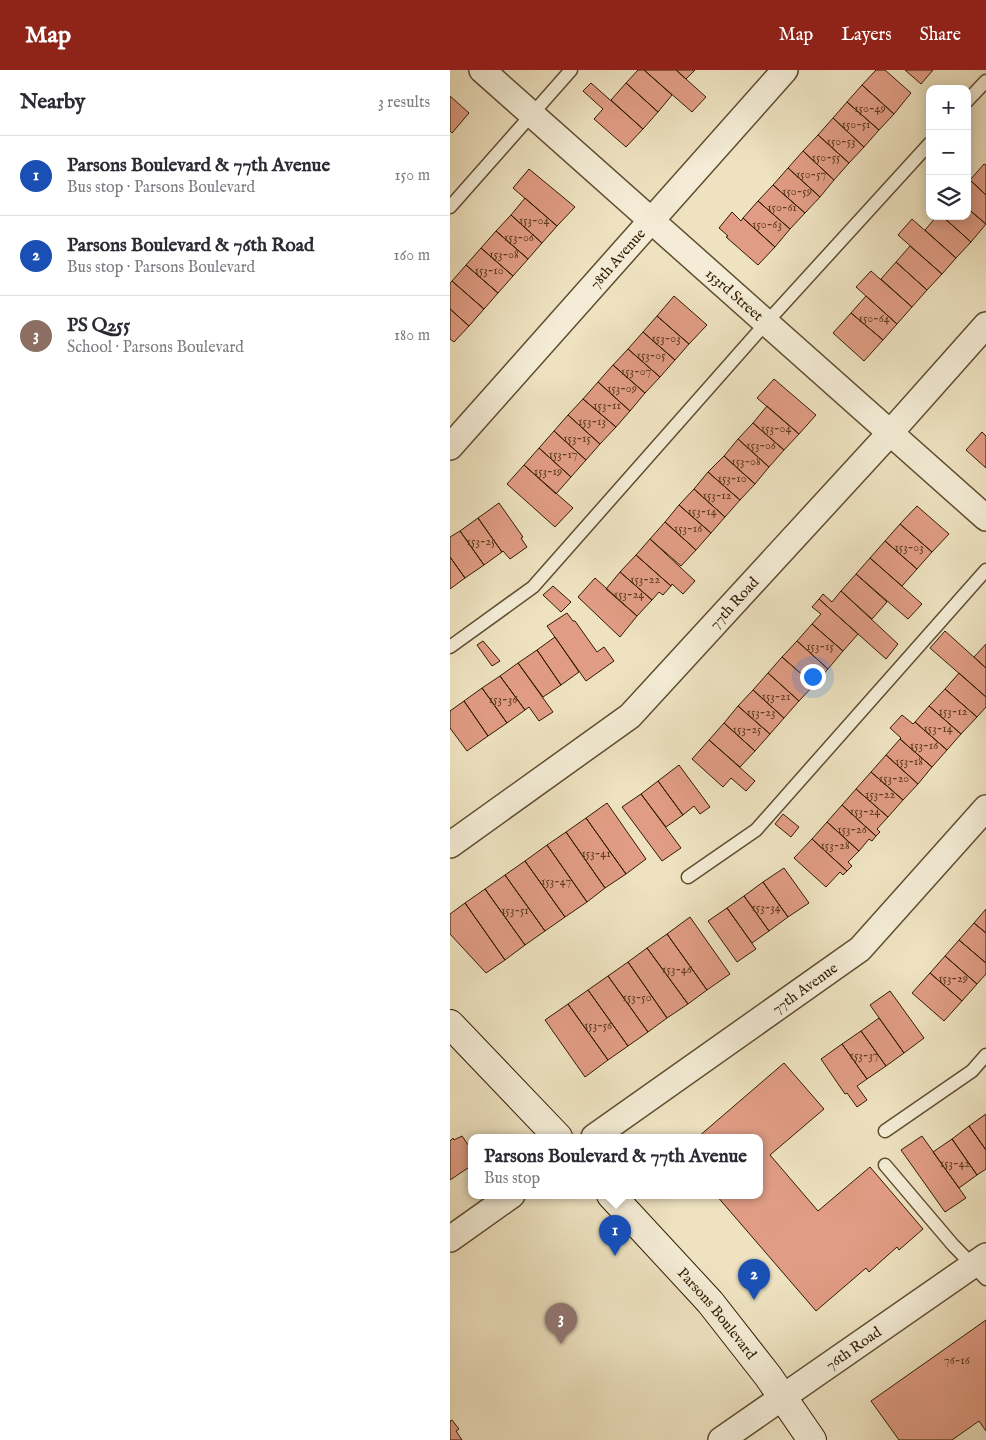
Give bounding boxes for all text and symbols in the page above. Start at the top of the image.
text: Map [25,20,71,51]
text: Map [779,24,813,47]
text: Layers [841,24,892,47]
text: Share [920,24,961,47]
map controls [926,85,971,220]
button: + [926,85,971,130]
text: Nearby [20,89,85,116]
text: 3 results [378,93,430,113]
house number: 150-49 [854,101,886,116]
house number: 150-51 [841,117,871,132]
button: − [926,130,971,175]
house number: 150-53 [826,134,856,149]
house number: 150-55 [812,150,841,165]
text: Parsons Boulevard & 77th Avenue [67,154,330,178]
text: 1 [33,166,39,186]
text: 150 m [395,166,430,186]
house number: 150-57 [796,167,826,182]
button: layers [926,175,971,220]
text: Bus stop · Parsons Boulevard [67,178,255,198]
house number: 150-59 [782,184,812,199]
house number: 150-61 [767,200,797,215]
house number: 153-04 [519,213,549,228]
house number: 150-63 [752,217,782,232]
street label: 78th Avenue [585,224,650,293]
house number: 153-06 [504,230,535,245]
text: Parsons Boulevard & 76th Road [67,234,314,258]
text: 2 [32,246,40,266]
text: 160 m [394,246,430,266]
house number: 153-08 [489,247,519,262]
text: Bus stop · Parsons Boulevard [67,258,255,278]
house number: 153-10 [474,263,504,278]
street label: 153rd Street [702,264,767,325]
house number: 150-64 [858,311,890,326]
text: PS Q255 [67,314,130,338]
text: 3 [33,326,39,346]
text: 180 m [394,326,430,346]
house number: 153-03 [651,331,681,346]
text: School · Parsons Boulevard [67,338,244,358]
house number: 153-05 [636,348,666,363]
house number: 153-07 [621,364,651,379]
house number: 153-09 [607,381,637,396]
house number: 153-11 [593,398,621,413]
house number: 153-13 [578,414,606,429]
house number: 153-04 [761,421,791,436]
house number: 153-15 [563,431,591,446]
house number: 153-06 [746,438,777,453]
house number: 153-17 [549,447,577,462]
house number: 153-08 [731,454,761,469]
house number: 153-19 [534,464,562,479]
house number: 153-10 [717,471,747,486]
house number: 153-12 [703,488,732,503]
house number: 153-14 [687,504,717,519]
house number: 153-16 [674,521,703,536]
house number: 153-25 [467,534,496,549]
house number: 153-03 [894,540,924,555]
house number: 153-22 [630,572,660,587]
street label: 77th Road [705,572,763,633]
house number: 153-24 [614,587,644,602]
house number: 153-15 [806,639,834,654]
your location [800,664,826,690]
house number: 153-21 [762,689,790,704]
house number: 153-36 [489,692,518,707]
house number: 153-12 [939,704,968,719]
house number: 153-23 [747,705,776,720]
house number: 153-14 [923,721,953,736]
house number: 153-25 [733,722,762,737]
house number: 153-16 [910,738,939,753]
house number: 153-18 [895,754,923,769]
house number: 153-20 [879,771,909,786]
house number: 153-22 [865,787,895,802]
house number: 153-24 [850,804,880,819]
house number: 153-26 [837,822,868,837]
house number: 153-28 [820,838,850,853]
house number: 153-41 [581,846,611,861]
house number: 153-47 [541,874,571,889]
house number: 153-34 [751,900,781,915]
house number: 153-51 [501,903,529,918]
street label: 77th Avenue [768,958,841,1018]
house number: 153-46 [662,962,693,977]
house number: 153-29 [938,971,968,986]
house number: 153-50 [622,990,652,1005]
house number: 153-56 [584,1018,613,1033]
house number: 153-37 [850,1048,878,1063]
popup [468,1134,763,1199]
text: Parsons Boulevard & 77th Avenue [484,1145,747,1169]
house number: 153-42 [940,1156,971,1171]
text: Bus stop [484,1169,540,1189]
pin: 1 [599,1215,631,1256]
pin: 2 [738,1259,770,1300]
street label: Parsons Boulevard [673,1264,761,1364]
pin: 3 [545,1303,577,1344]
street label: 76th Road [822,1322,886,1374]
house number: 76-16 [944,1353,971,1368]

